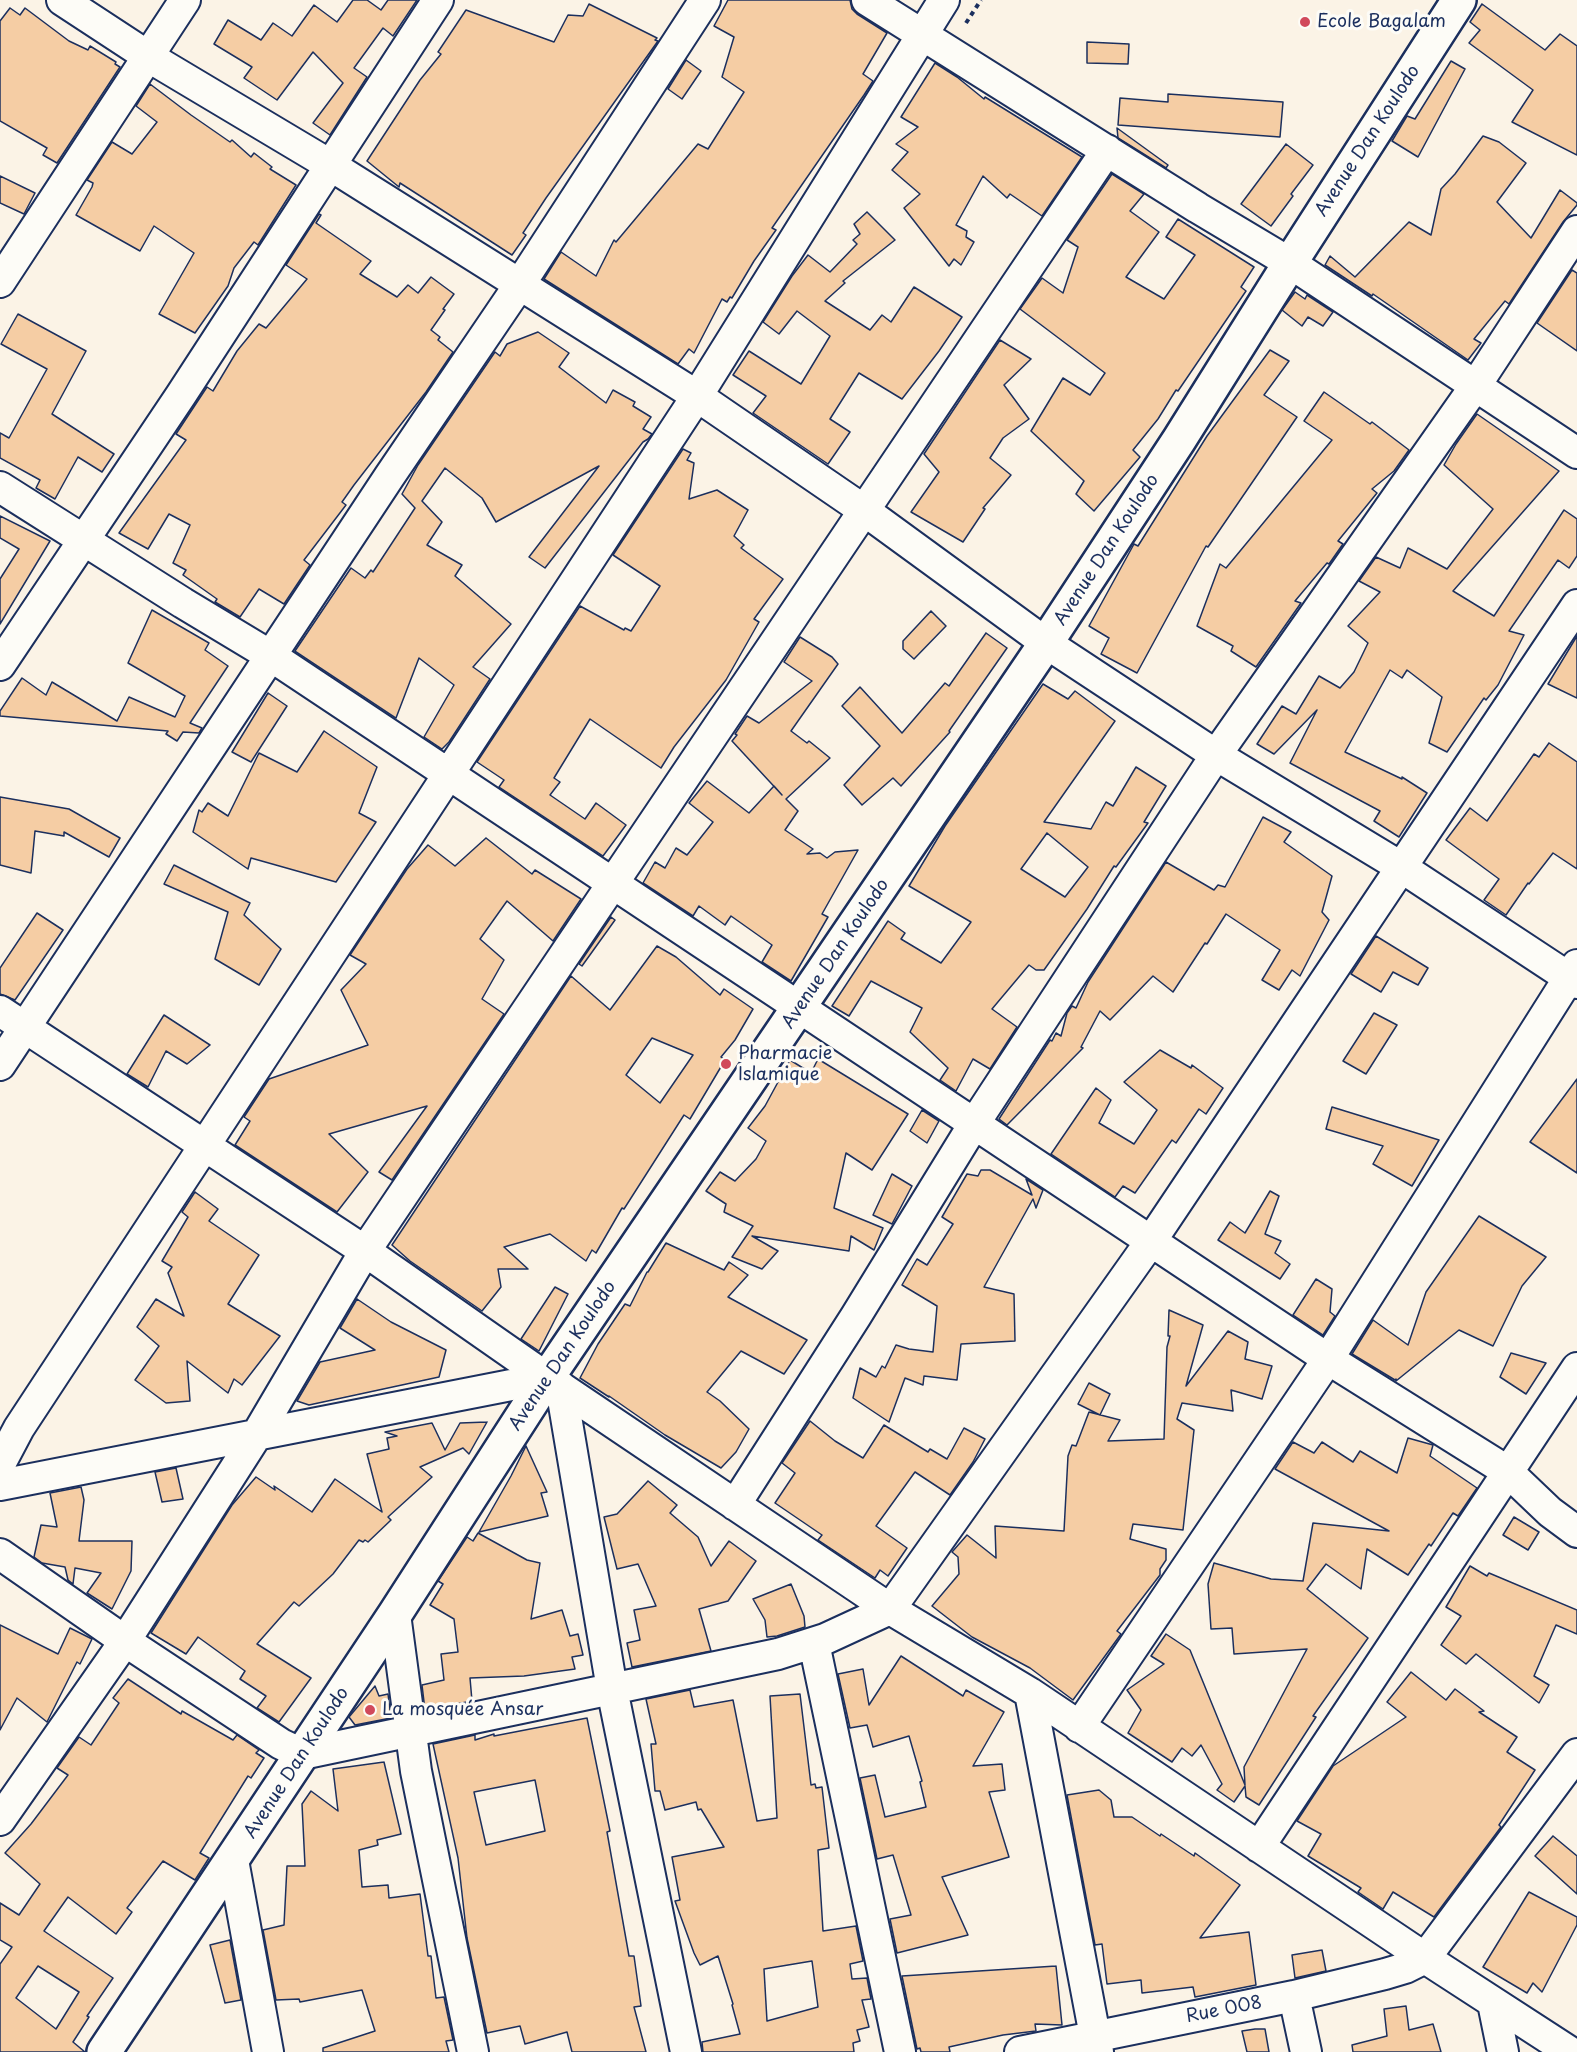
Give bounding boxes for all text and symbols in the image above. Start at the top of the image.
place label: Ecole Bagalam [1317,11,1446,33]
marker: Ecole Bagalam [1298,15,1312,29]
street label: Avenue Dan Koulodo [1311,61,1425,221]
street label: Avenue Dan Koulodo [1050,470,1164,630]
street label: Avenue Dan Koulodo [778,875,894,1033]
place label: Pharmacie Islamique [738,1043,832,1086]
marker: Pharmacie Islamique [719,1057,733,1071]
street label: Avenue Dan Koulodo [505,1277,621,1435]
street label: Avenue Dan Koulodo [240,1683,354,1843]
place label: La mosquée Ansar [382,1699,543,1721]
marker: La mosquée Ansar [363,1703,377,1717]
street label: Rue 008 [1184,1992,1264,2028]

